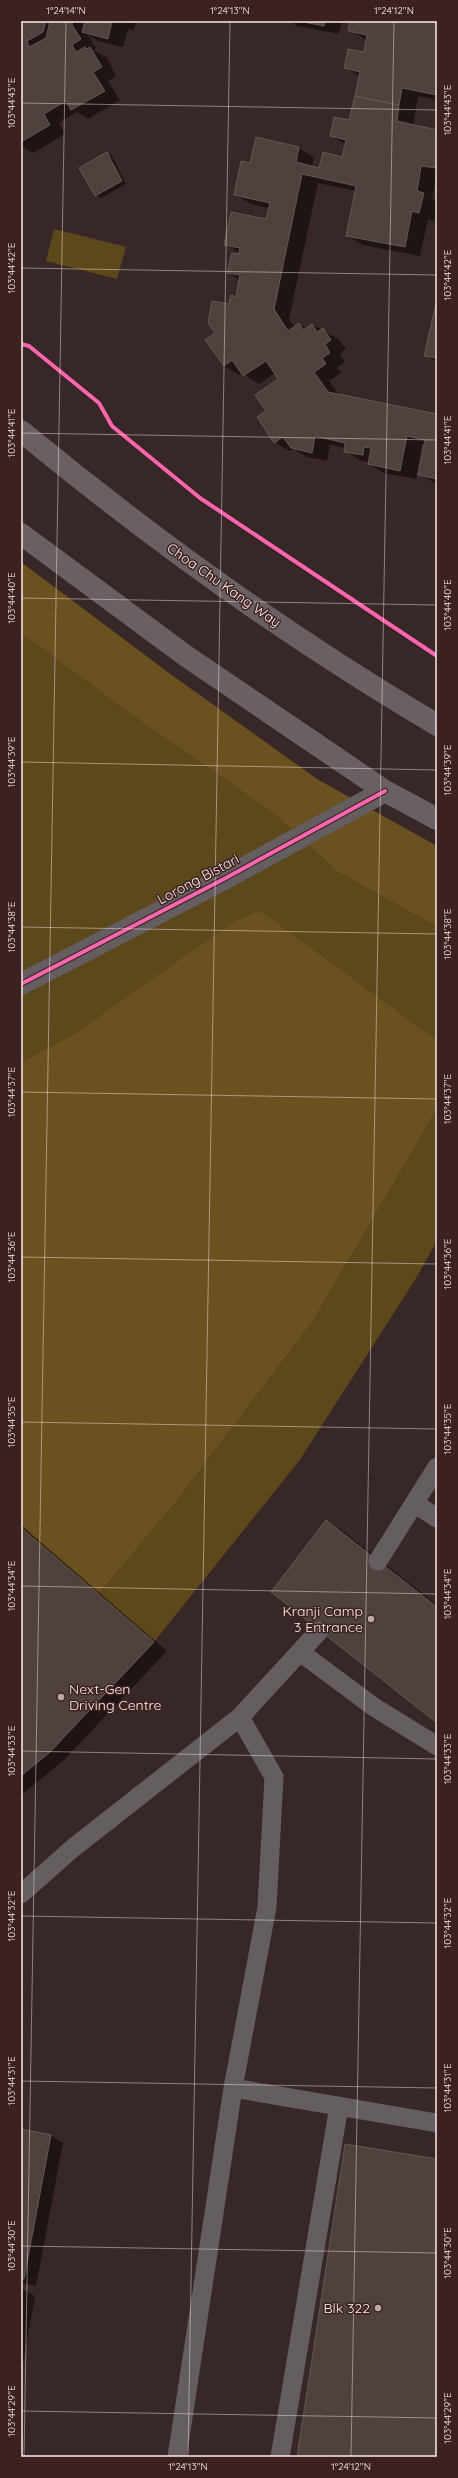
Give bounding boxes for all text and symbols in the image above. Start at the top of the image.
text: 1°24'14"N [46,4,86,17]
text: 1°24'13"N [210,4,250,17]
text: 1°24'12"N [374,4,414,17]
text: 103°44'43"E [5,77,18,128]
text: 103°44'43"E [441,84,454,135]
text: 103°44'42"E [5,242,18,294]
text: 103°44'42"E [441,249,454,301]
text: 103°44'41"E [5,408,18,458]
text: 103°44'41"E [441,415,454,465]
street label: Choa Chu Kang Way [163,539,285,631]
text: 103°44'40"E [5,572,18,624]
text: 103°44'40"E [441,579,454,631]
text: 103°44'39"E [5,736,18,788]
text: 103°44'39"E [441,744,454,796]
street label: Lorong Bistari [154,850,242,908]
text: 103°44'38"E [5,901,18,952]
text: 103°44'38"E [441,908,454,959]
text: 103°44'37"E [5,1066,18,1117]
text: 103°44'37"E [441,1073,454,1124]
text: 103°44'36"E [5,1231,18,1282]
text: 103°44'36"E [441,1238,454,1289]
text: 103°44'35"E [5,1396,18,1447]
text: 103°44'35"E [441,1403,454,1454]
text: 103°44'34"E [5,1560,18,1611]
text: 103°44'34"E [441,1568,454,1619]
place label: Kranji Camp 3 Entrance [282,1602,363,1636]
marker: Kranji Camp 3 Entrance [366,1614,376,1624]
place label: Next-Gen Driving Centre [69,1680,161,1714]
marker: Next-Gen Driving Centre [56,1692,66,1702]
text: 103°44'33"E [5,1725,18,1776]
text: 103°44'33"E [441,1733,454,1784]
text: 103°44'32"E [5,1890,18,1941]
text: 103°44'32"E [441,1897,454,1948]
text: 103°44'31"E [5,2056,18,2106]
text: 103°44'31"E [441,2063,454,2113]
text: 103°44'30"E [5,2220,18,2272]
text: 103°44'30"E [441,2227,454,2279]
place label: Blk 322 [324,2299,370,2317]
marker: Blk 322 [373,2303,383,2313]
text: 103°44'29"E [5,2385,18,2437]
text: 103°44'29"E [441,2392,454,2444]
text: 1°24'13"N [168,2460,208,2473]
text: 1°24'12"N [331,2460,371,2473]

